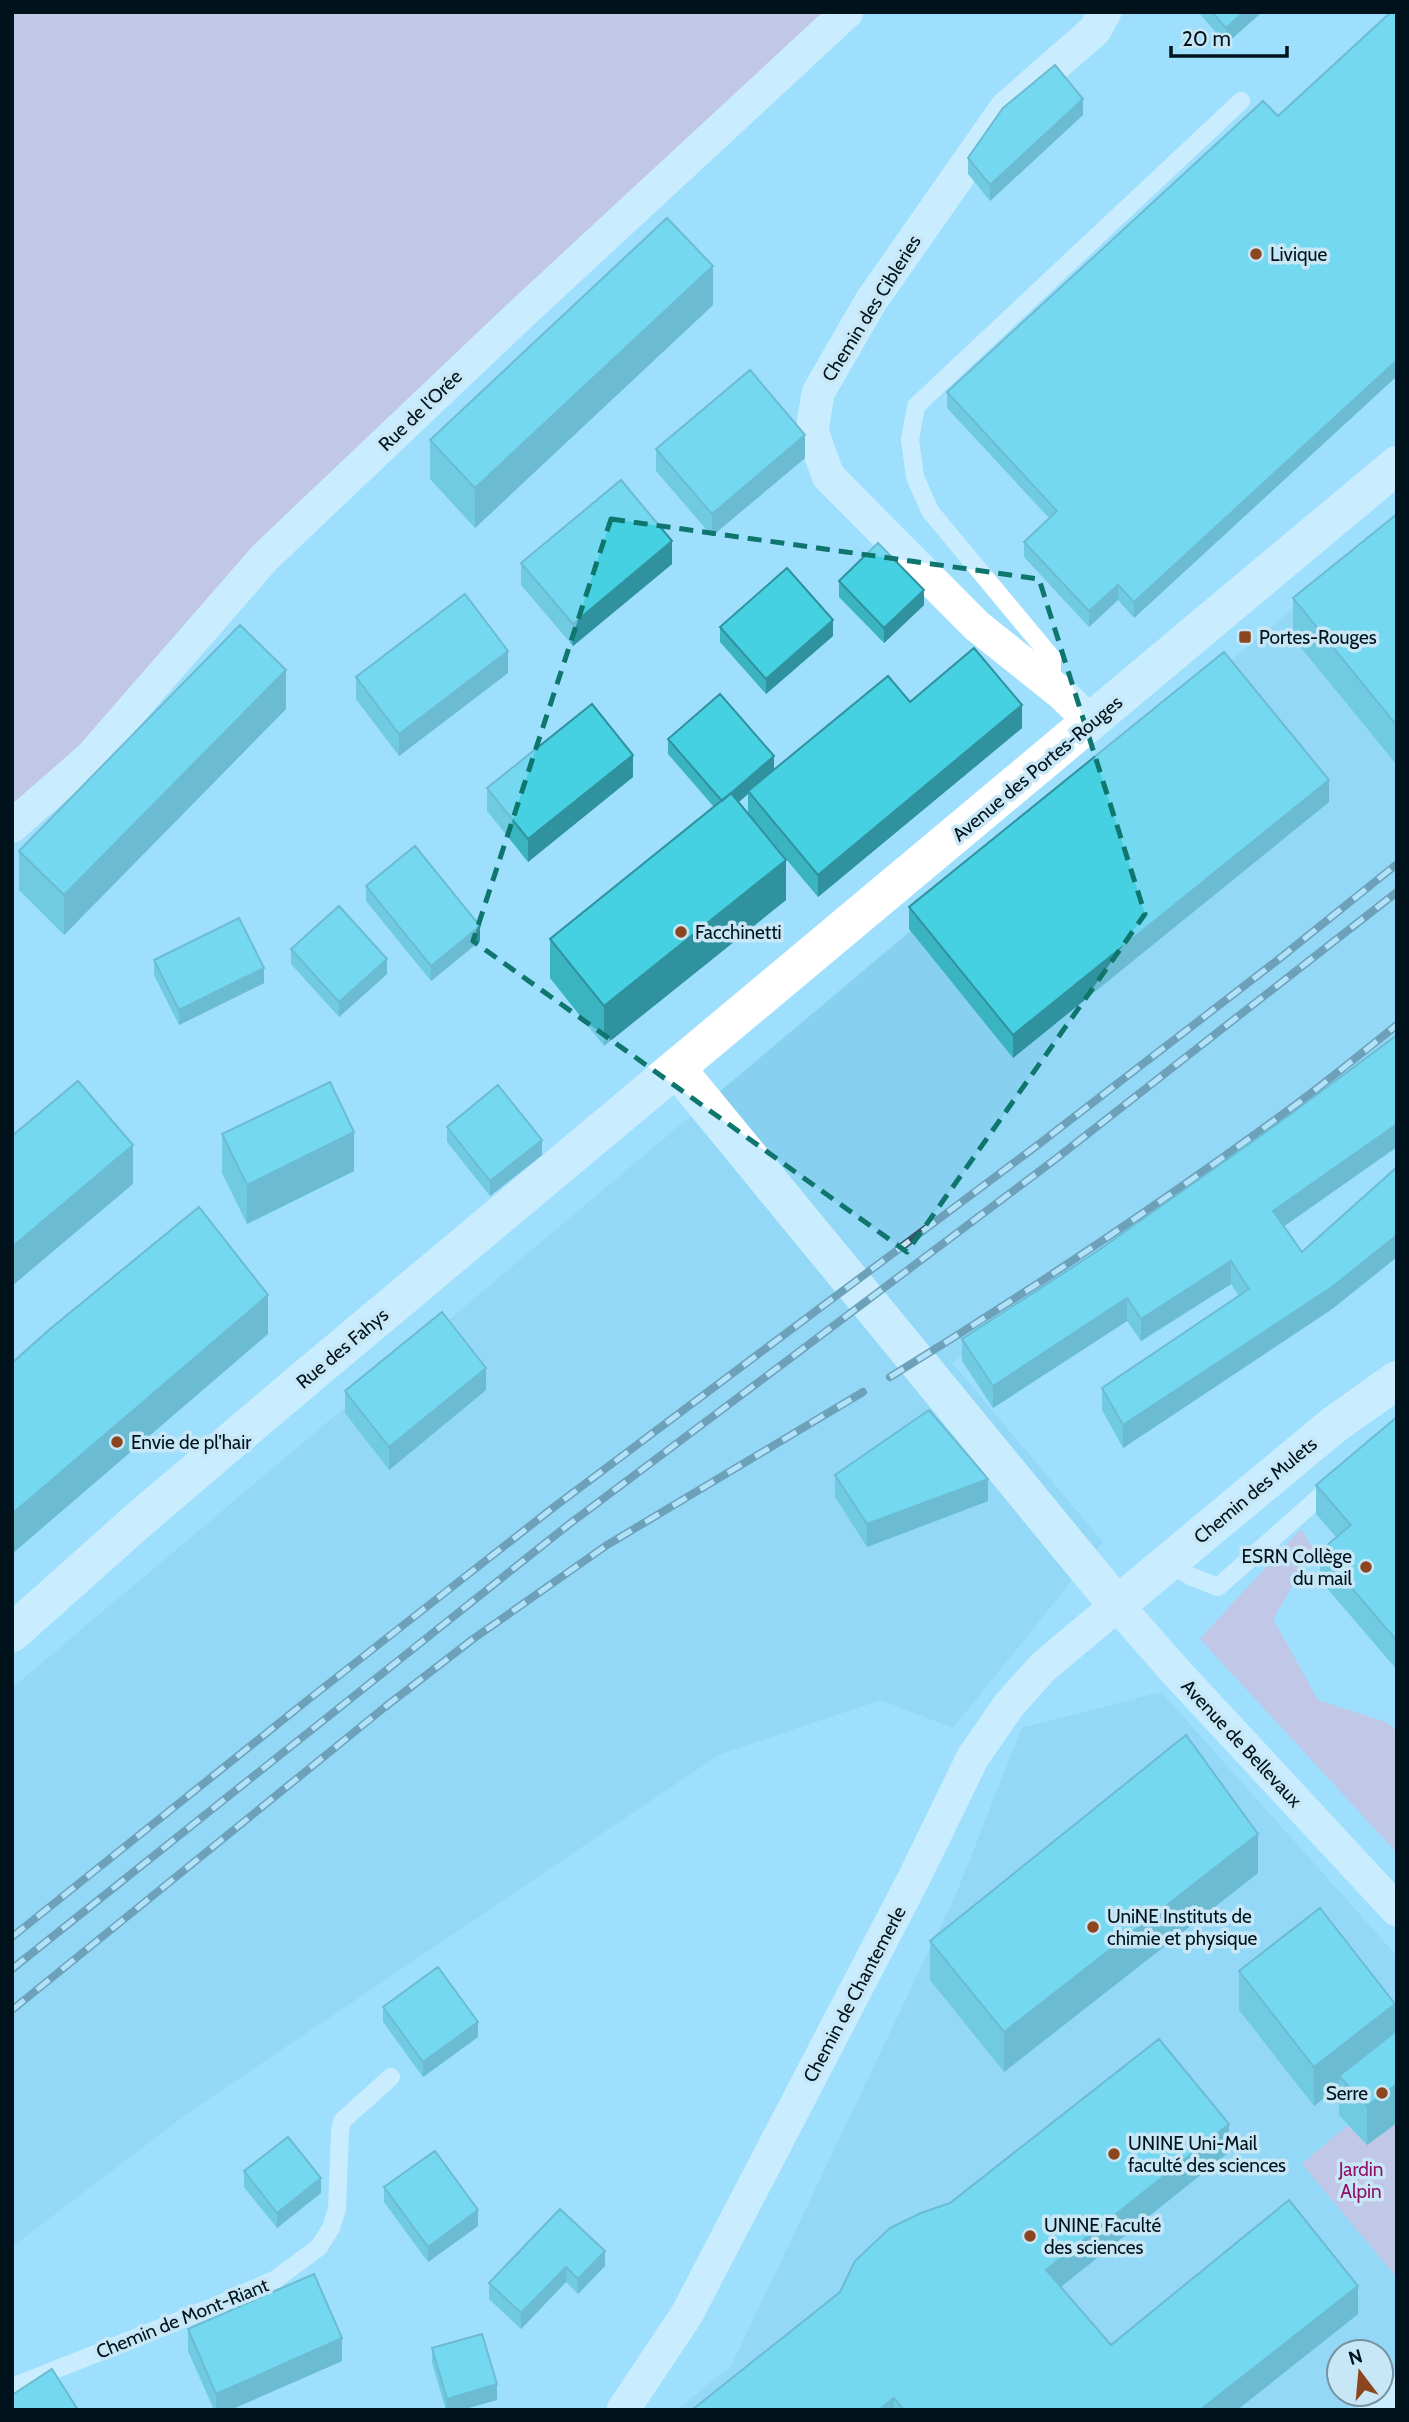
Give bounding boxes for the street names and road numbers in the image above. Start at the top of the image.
street label: Chemin des Cibleries [817,231,926,386]
street label: Rue de l'Orée [374,365,467,456]
street label: Avenue des Portes-Rouges [948,691,1127,846]
street label: Rue des Fahys [292,1303,393,1394]
street label: Chemin des Mulets [1189,1432,1322,1548]
street label: Avenue de Bellevaux [1177,1675,1307,1812]
street label: Chemin de Chantemerle [798,1902,911,2086]
street label: Chemin de Mont-Riant [93,2273,272,2364]

